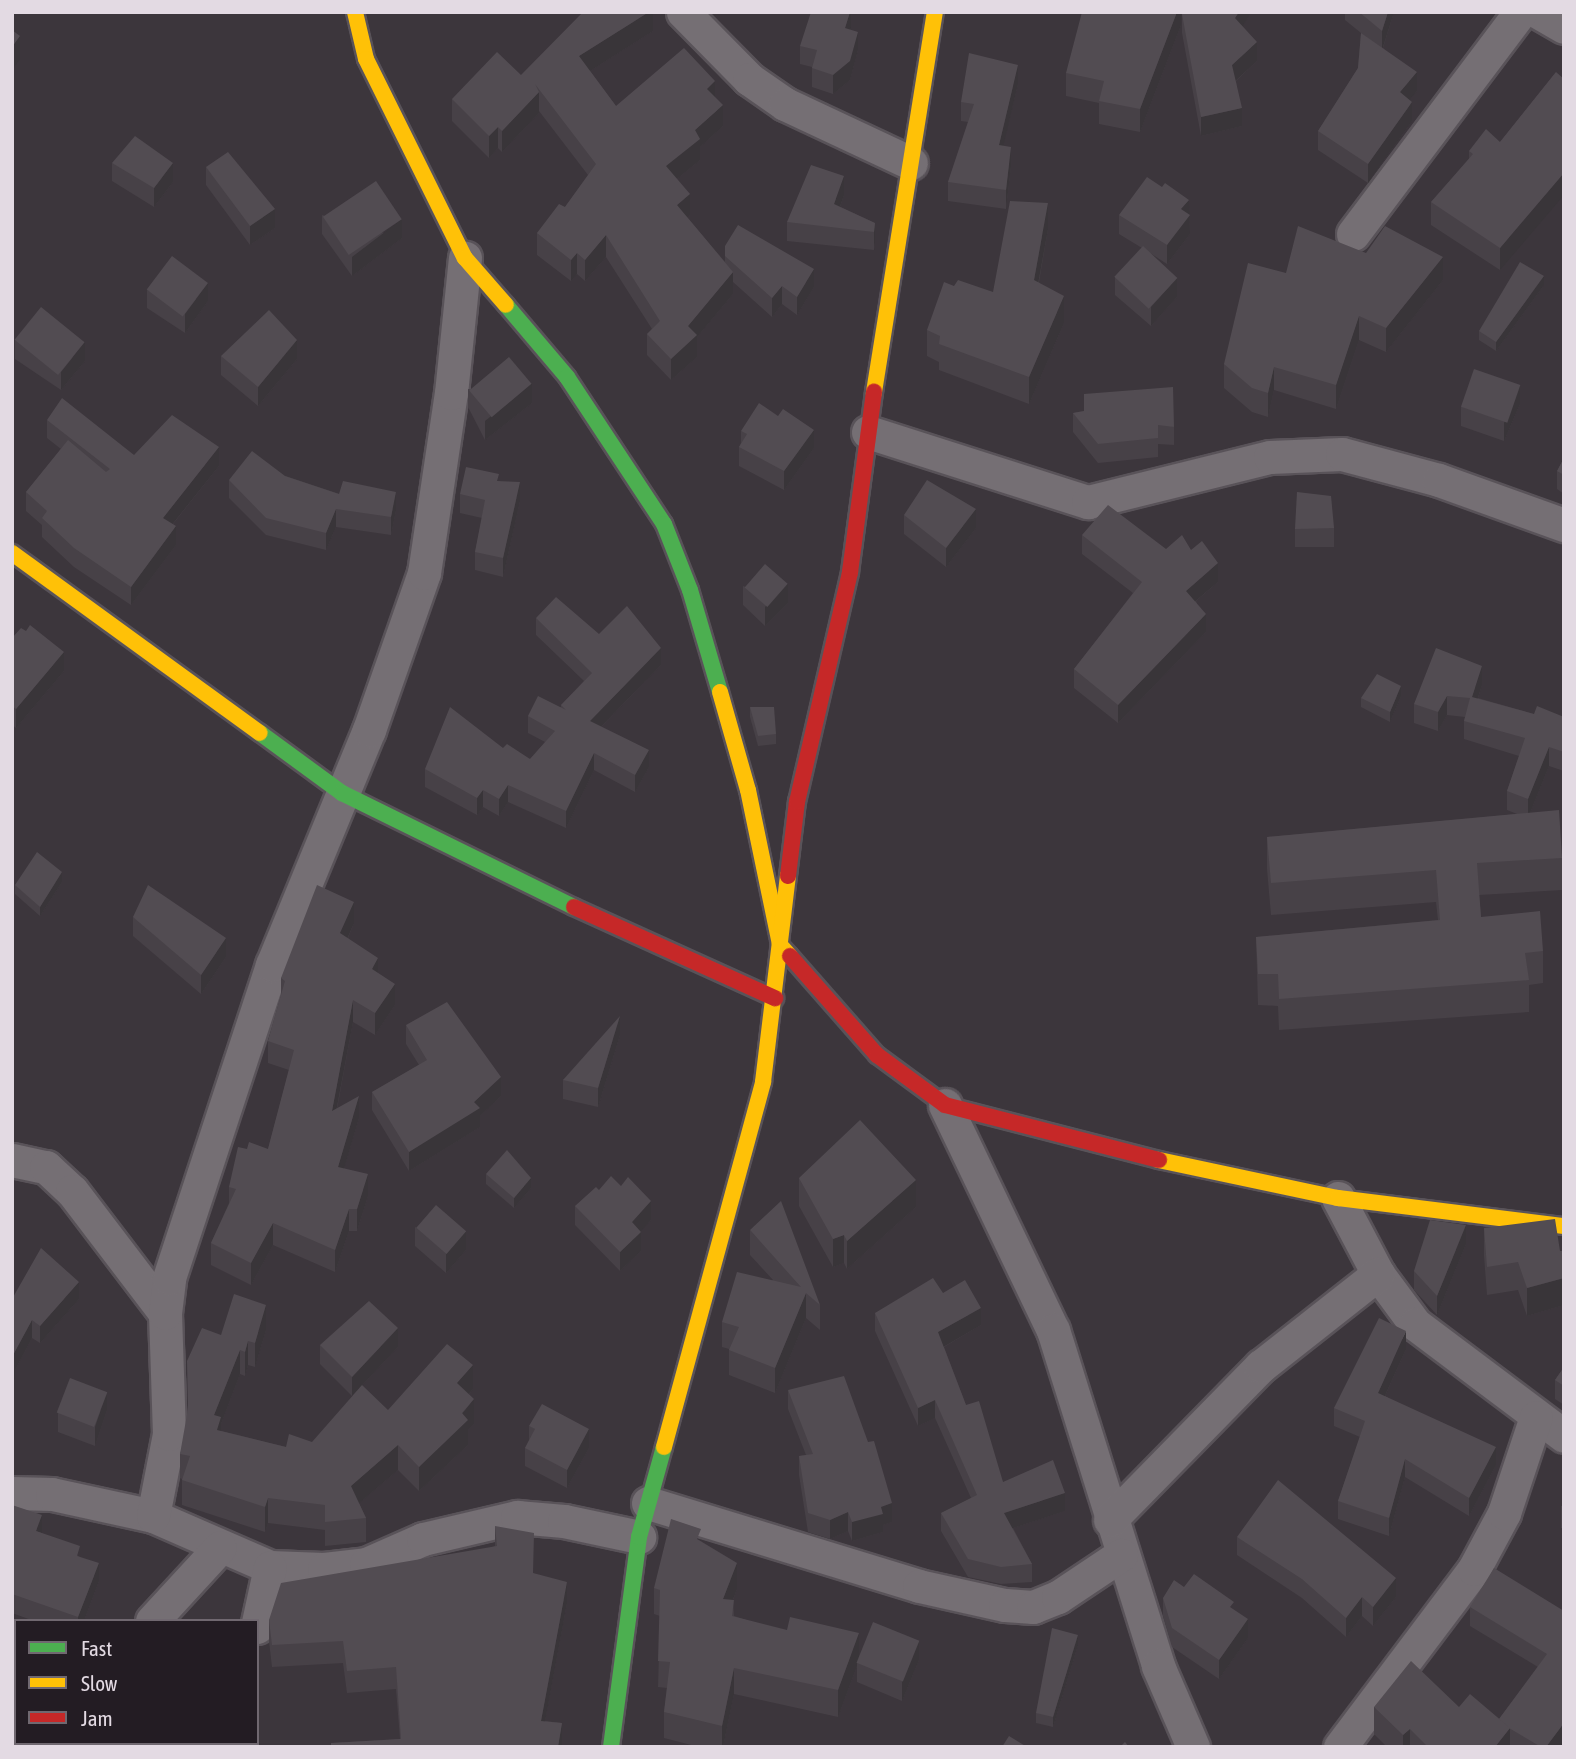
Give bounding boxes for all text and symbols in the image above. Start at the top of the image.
legend [14,1619,259,1745]
text: Fast [81,1636,112,1660]
text: Slow [81,1671,117,1695]
text: Jam [81,1706,113,1730]

